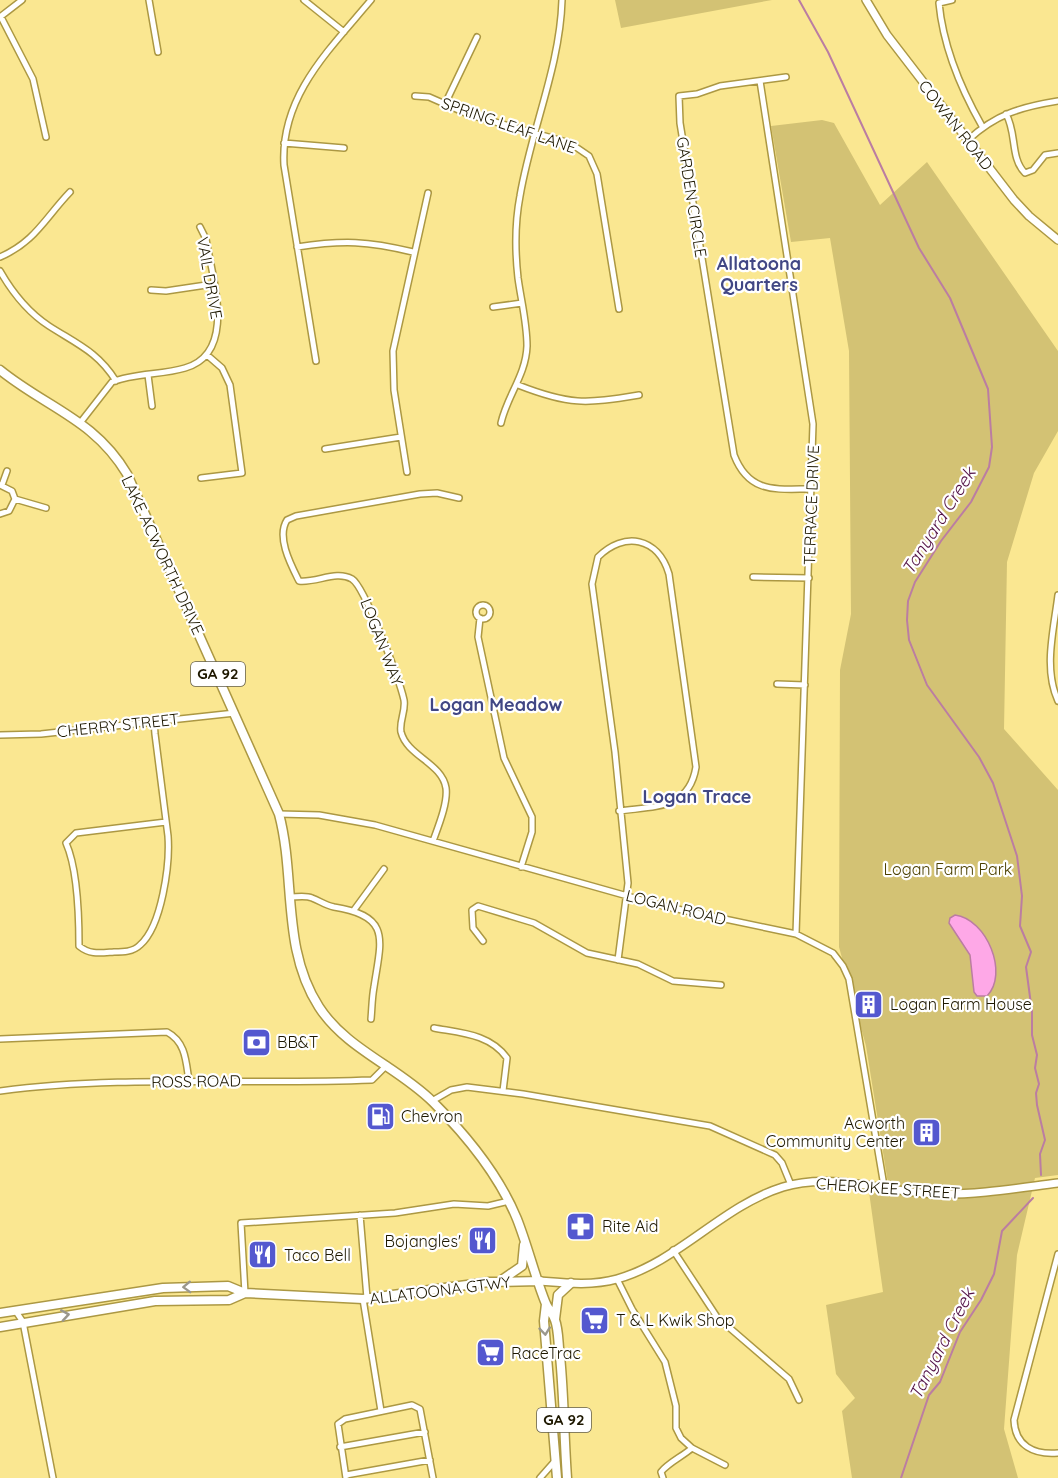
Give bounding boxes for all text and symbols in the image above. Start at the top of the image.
street label: COWAN ROAD [915,76,997,174]
street label: SPRING LEAF LANE [439,93,579,157]
street label: GARDEN CIRCLE [673,135,711,259]
street label: VAIL DRIVE [193,235,227,321]
district label: Allatoona Quarters [717,252,801,296]
street label: TERRACE DRIVE [799,445,823,565]
water label: Tanyard Creek [896,462,981,579]
street label: LAKE ACWORTH DRIVE [117,472,209,638]
street label: LOGAN WAY [356,596,408,688]
road number: GA 92 [191,662,245,686]
district label: Logan Meadow [430,693,563,716]
street label: CHERRY STREET [56,709,180,741]
district label: Logan Trace [643,785,751,808]
park label: Logan Farm Park [884,859,1012,879]
street label: LOGAN ROAD [624,885,728,929]
building icon: Logan Farm House [853,988,885,1020]
place label: Logan Farm House [890,994,1032,1014]
bank icon: BB&T [240,1026,272,1058]
place label: BB&T [277,1032,319,1052]
street label: ROSS ROAD [151,1070,241,1092]
fuel station icon: Chevron [364,1100,396,1132]
place label: Chevron [401,1106,463,1126]
place label: Acworth Community Center [766,1113,905,1151]
building icon: Acworth Community Center [910,1116,942,1148]
street label: CHEROKEE STREET [815,1173,961,1203]
pharmacy icon: Rite Aid [565,1210,597,1242]
place label: Rite Aid [602,1216,658,1236]
restaurant icon: Bojangles' [466,1225,498,1257]
place label: Bojangles' [385,1231,461,1251]
restaurant icon: Taco Bell [247,1239,279,1271]
place label: Taco Bell [284,1245,351,1265]
street label: ALLATOONA GTWY [368,1271,512,1309]
one-way arrow [183,1280,192,1293]
water label: Tanyard Creek [904,1283,980,1403]
supermarket icon: T & L Kwik Shop [579,1304,611,1336]
one-way arrow [61,1310,70,1322]
place label: T & L Kwik Shop [616,1310,735,1330]
one-way arrow [538,1326,551,1335]
supermarket icon: RaceTrac [474,1337,506,1369]
place label: RaceTrac [511,1343,581,1363]
road number: GA 92 [537,1408,591,1432]

